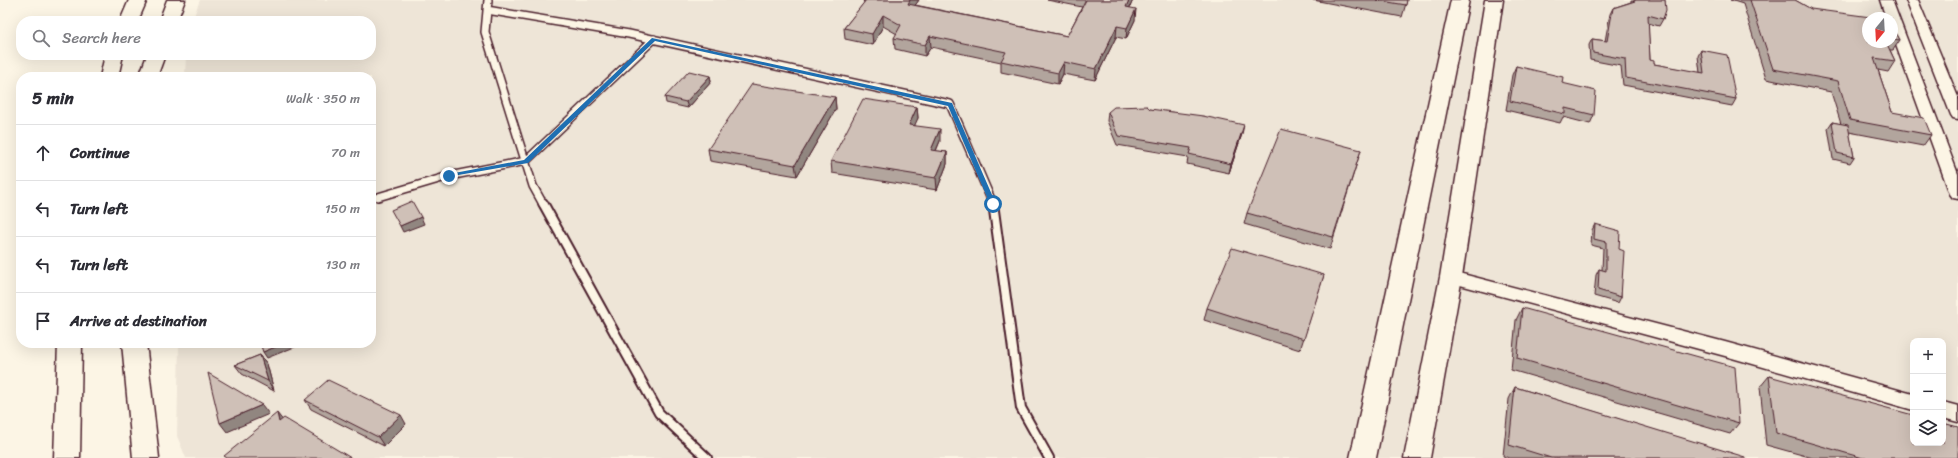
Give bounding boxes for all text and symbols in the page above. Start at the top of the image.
north arrow [1862,12,1898,48]
search box [16,16,376,60]
text: Search here [62,25,141,51]
icon: search [30,27,52,49]
text: 5 min [32,83,74,113]
text: Walk · 350 m [286,87,360,110]
text: Continue [70,140,130,166]
text: 70 m [331,141,360,164]
icon: ahead [32,142,54,164]
route end [440,167,458,185]
route start [984,195,1002,213]
text: Turn left [70,196,128,222]
text: 150 m [325,197,360,220]
icon: left [32,198,54,220]
text: Turn left [70,252,128,278]
text: 130 m [326,253,360,276]
icon: left [32,254,54,276]
text: Arrive at destination [70,308,207,334]
icon: arrive [32,310,54,332]
map controls [1910,338,1946,446]
button: + [1910,338,1946,374]
button: − [1910,374,1946,410]
button: layers [1910,410,1946,446]

